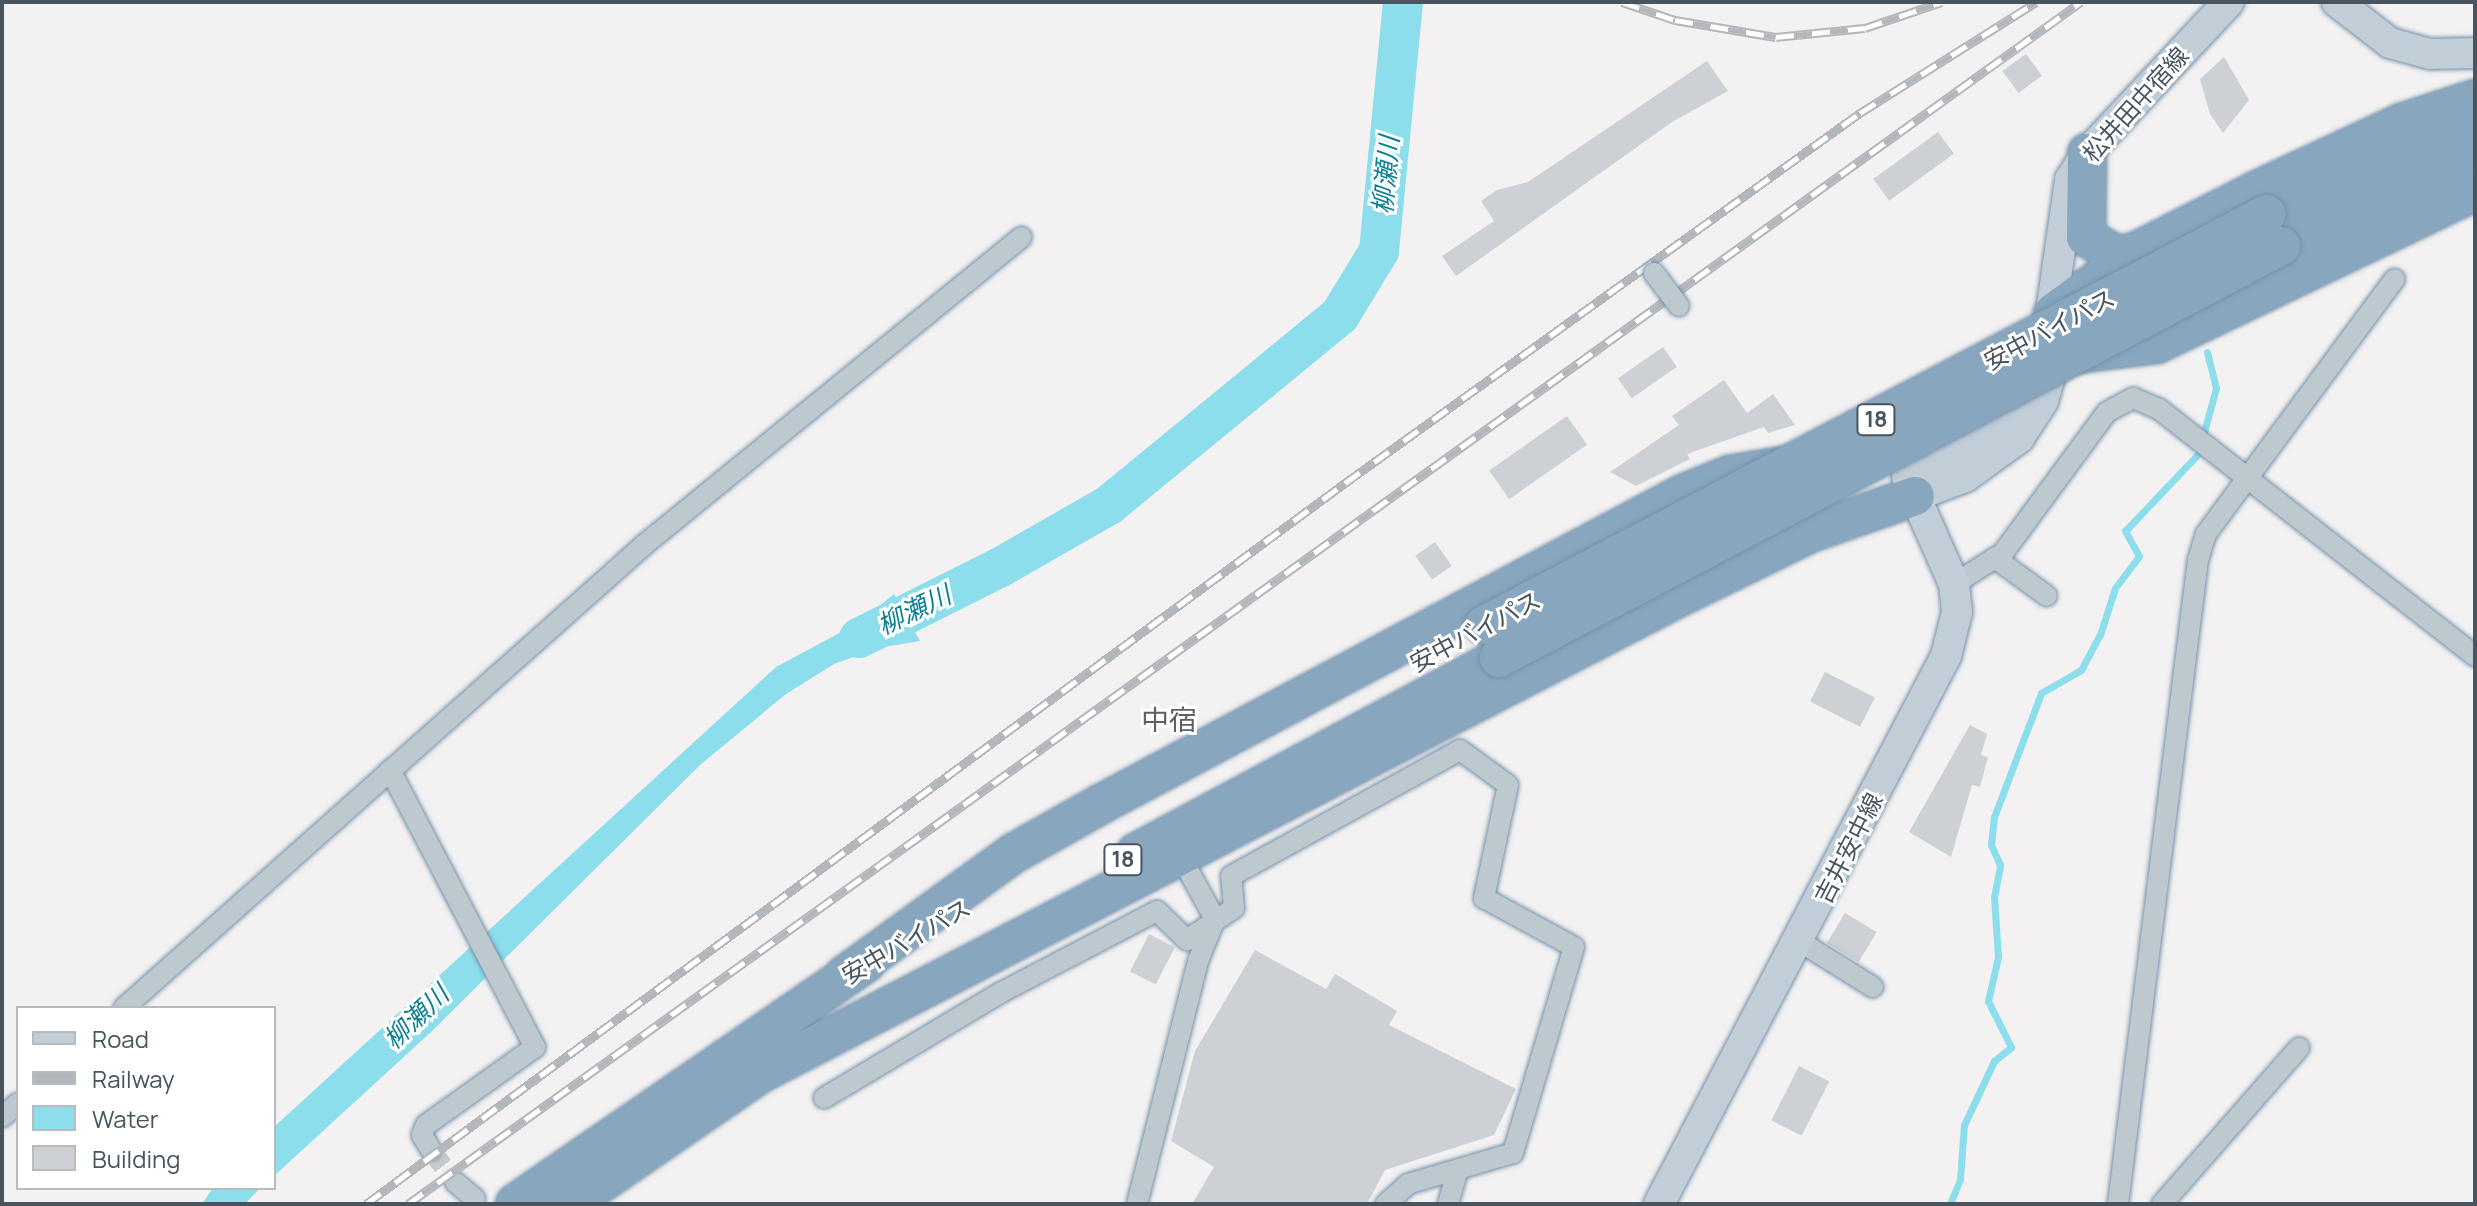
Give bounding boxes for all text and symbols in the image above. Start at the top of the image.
street label: 松井田中宿線 [2076,41,2194,167]
water label: 柳瀬川 [1367,135,1405,215]
street label: 安中バイパス [1979,282,2119,376]
road number: 18 [1856,402,1896,438]
water label: 柳瀬川 [872,579,956,641]
street label: 安中バイパス [1405,584,1545,678]
district label: 中宿 [1141,702,1197,736]
street label: 吉井安中線 [1808,788,1888,908]
road number: 18 [1103,842,1143,878]
street label: 安中バイパス [836,893,976,989]
water label: 柳瀬川 [377,979,455,1055]
legend [16,1006,276,1190]
text: Road [92,1022,149,1055]
text: Railway [92,1062,175,1095]
text: Water [92,1102,159,1135]
text: Building [92,1142,180,1175]

